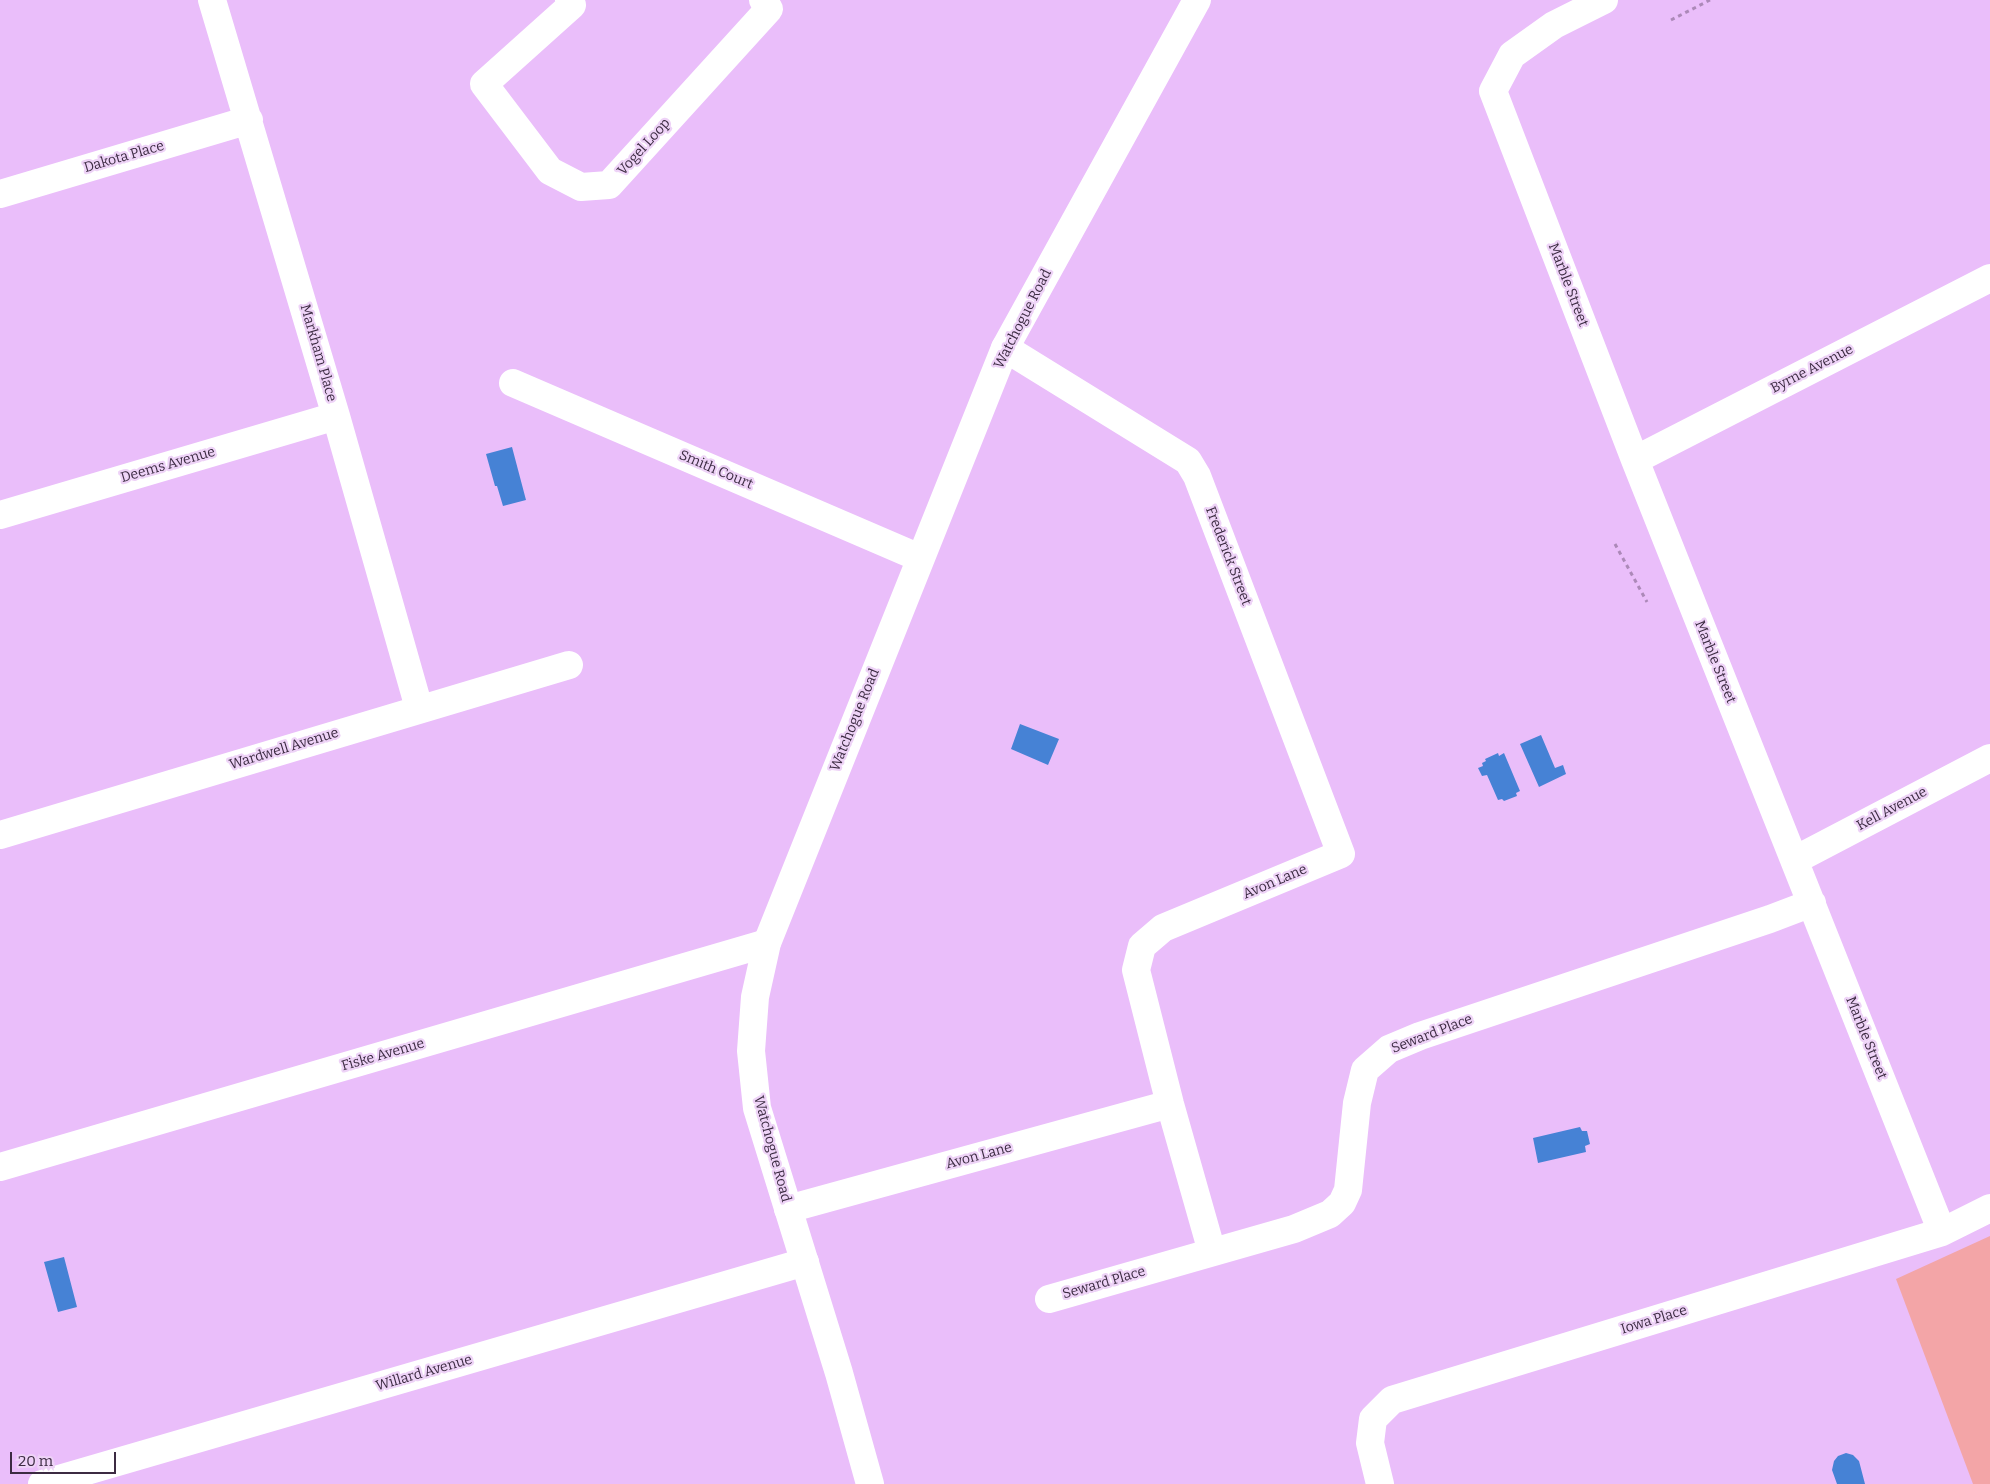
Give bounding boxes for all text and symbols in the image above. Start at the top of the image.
street label: Vogel Loop [614,115,674,179]
street label: Dakota Place [82,138,166,176]
street label: Marble Street [1544,241,1592,329]
street label: Watchogue Road [991,267,1055,371]
street label: Markham Place [296,302,340,404]
street label: Byrne Avenue [1768,341,1856,397]
street label: Deems Avenue [119,444,217,486]
street label: Smith Court [677,447,755,493]
street label: Frederick Street [1201,504,1255,608]
street label: Marble Street [1691,618,1739,706]
street label: Watchogue Road [827,666,883,774]
street label: Wardwell Avenue [227,724,341,774]
street label: Kell Avenue [1854,783,1930,835]
street label: Avon Lane [1241,861,1309,903]
street label: Marble Street [1842,994,1890,1082]
street label: Seward Place [1389,1011,1475,1057]
street label: Fiske Avenue [340,1035,426,1075]
street label: Watchogue Road [750,1094,794,1204]
street label: Avon Lane [944,1139,1014,1173]
street label: Seward Place [1061,1263,1147,1303]
street label: Iowa Place [1619,1302,1689,1338]
street label: Willard Avenue [374,1351,474,1395]
scale bar [12,1442,119,1474]
text: 20 m [18,1452,53,1470]

